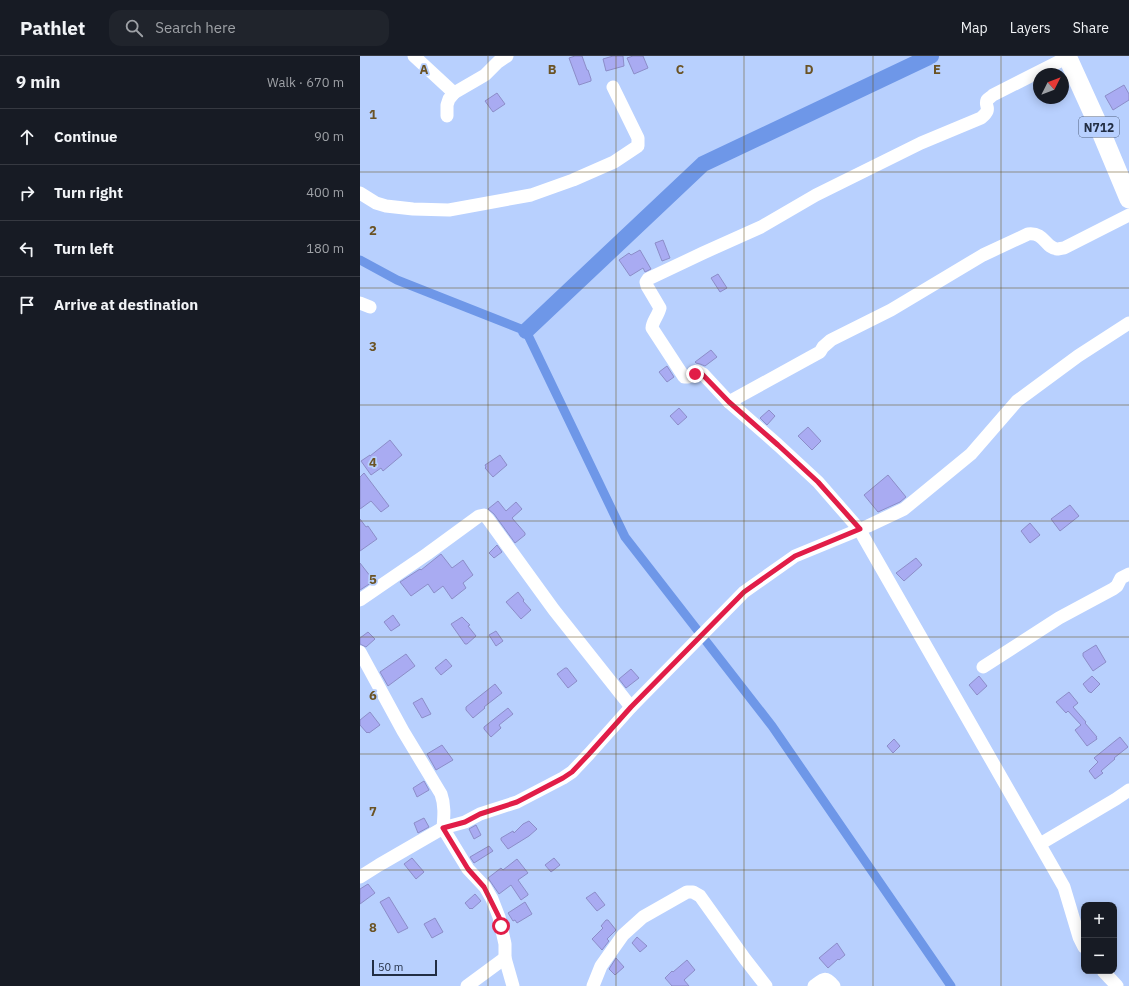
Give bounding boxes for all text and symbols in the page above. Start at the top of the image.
search box [109,10,389,46]
text: Pathlet [20,16,85,40]
icon: search [123,17,145,39]
text: Search here [155,18,236,37]
text: Map [961,19,988,37]
text: Layers [1010,19,1051,37]
text: Share [1073,19,1109,37]
text: A [420,61,429,78]
text: B [548,61,557,78]
text: C [676,61,685,78]
text: D [804,61,814,78]
text: E [933,61,941,78]
north arrow [1033,68,1069,104]
text: 9 min [16,71,60,93]
text: Walk · 670 m [267,74,344,91]
text: 1 [369,106,377,123]
road number: N712 [1079,117,1119,137]
icon: ahead [16,126,38,148]
text: Continue [54,127,118,146]
text: 90 m [314,128,344,145]
icon: right [16,182,38,204]
text: Turn right [54,183,123,202]
text: 400 m [306,184,344,201]
text: 2 [369,222,377,239]
icon: left [16,238,38,260]
text: Turn left [54,239,114,258]
text: 180 m [306,240,344,257]
icon: arrive [16,294,38,316]
text: Arrive at destination [54,295,198,314]
text: 3 [369,338,377,355]
route end [686,365,704,383]
text: 4 [369,454,377,471]
text: 5 [369,571,377,588]
text: 6 [369,687,377,704]
text: 7 [369,803,377,820]
map controls [1081,902,1117,974]
button: + [1081,902,1117,938]
route start [492,917,510,935]
text: 8 [369,919,377,936]
button: − [1081,938,1117,974]
scale bar [372,958,437,977]
text: 50 m [378,960,403,974]

